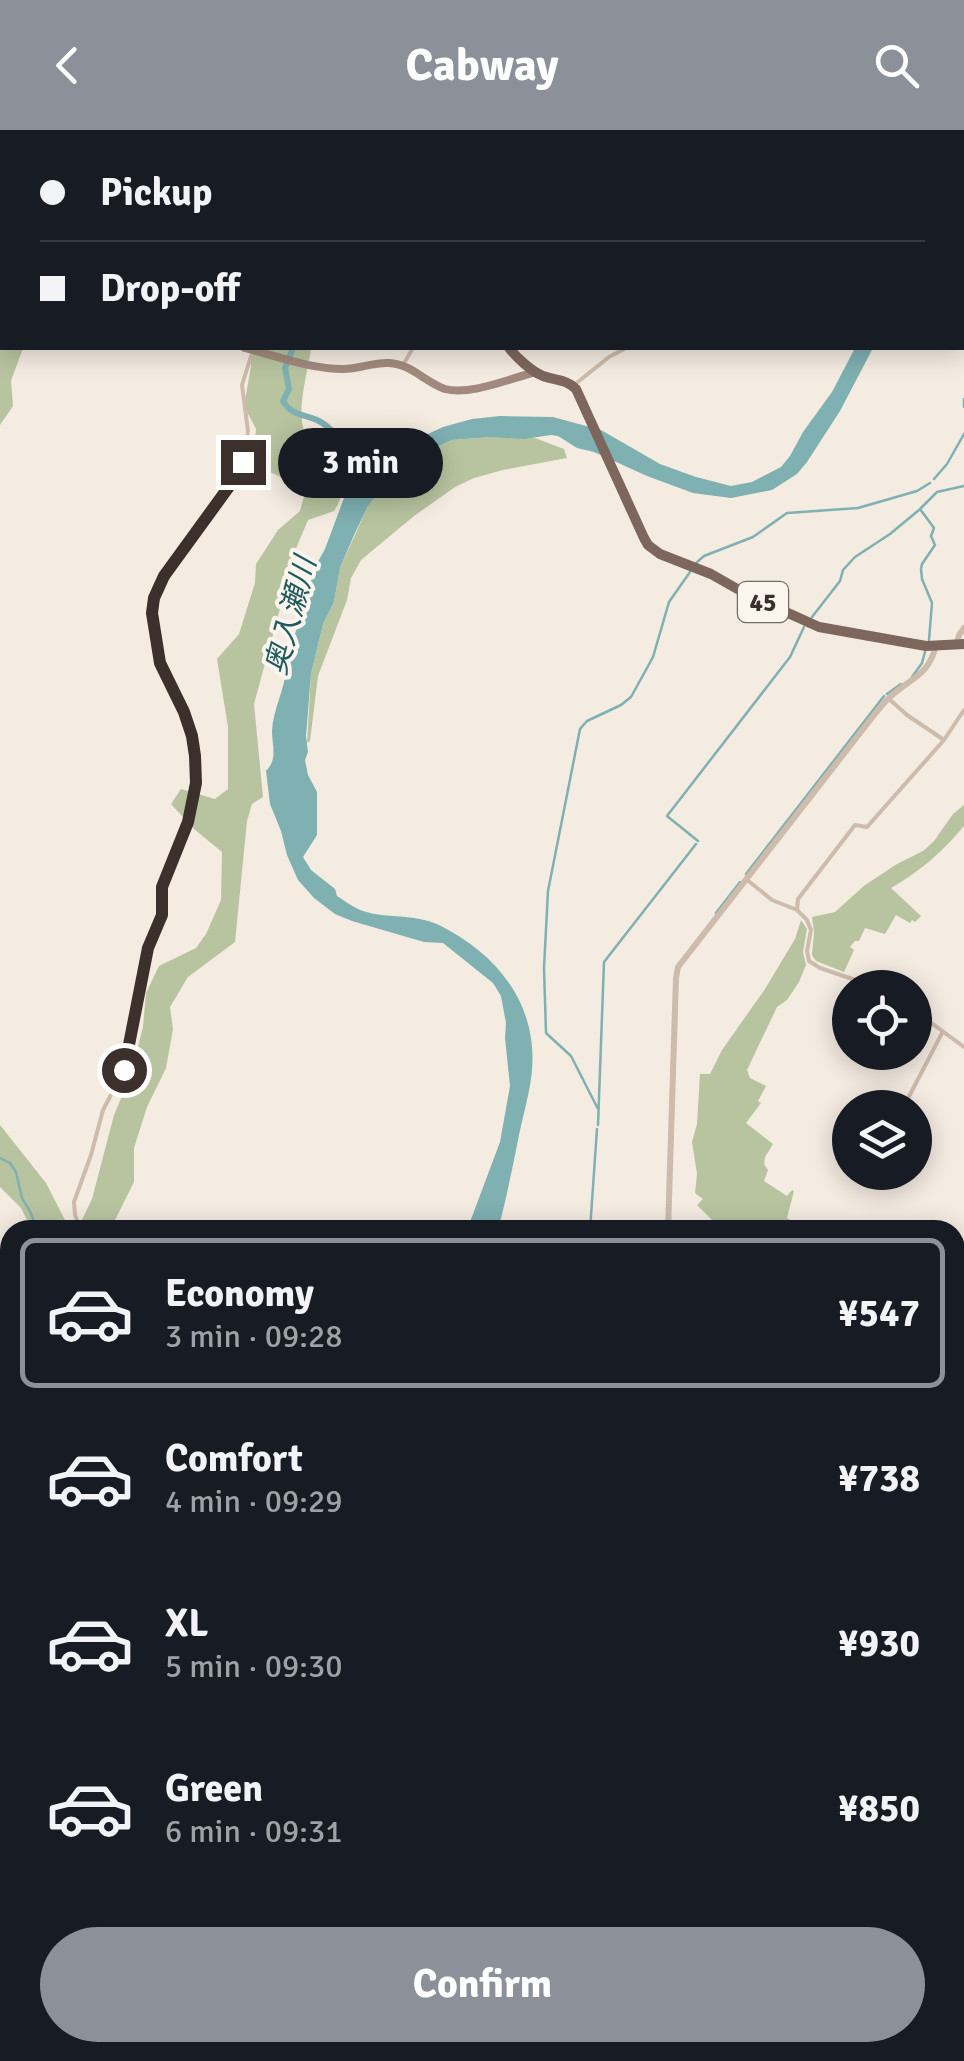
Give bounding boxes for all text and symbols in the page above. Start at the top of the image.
icon: back [40,38,95,93]
text: Cabway [405,38,559,93]
icon: search [869,38,924,93]
text: Pickup [100,169,212,216]
text: Drop-off [100,265,240,312]
callout: 3 min [278,427,443,497]
route end [221,440,266,485]
text: 3 min [322,443,399,482]
water label: 奥入瀬川 [258,550,325,679]
road number: 45 [738,582,788,622]
map controls [832,970,932,1190]
button: locate [832,970,932,1070]
route start [102,1048,147,1093]
button: layers [832,1090,932,1190]
icon: car [45,1268,135,1358]
text: Economy [165,1270,314,1317]
text: ¥547 [838,1290,920,1337]
text: 3 min · 09:28 [165,1317,343,1356]
icon: car [45,1433,135,1523]
text: Comfort [165,1435,303,1482]
text: ¥738 [838,1455,920,1502]
text: 4 min · 09:29 [165,1482,343,1521]
icon: car [45,1598,135,1688]
text: XL [165,1600,208,1647]
text: ¥930 [838,1620,920,1667]
text: 5 min · 09:30 [165,1647,343,1686]
icon: car [45,1763,135,1853]
text: Green [165,1765,263,1812]
text: ¥850 [838,1785,920,1832]
text: 6 min · 09:31 [165,1812,343,1851]
button: Confirm [40,1927,925,2042]

